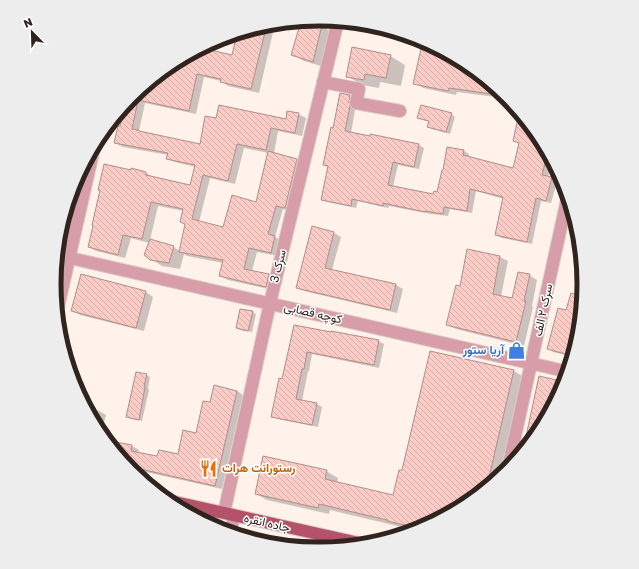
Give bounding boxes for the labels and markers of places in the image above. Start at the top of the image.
shop icon: آریا ستور [507,340,527,360]
place label: آریا ستور [462,342,505,358]
restaurant icon: رستورانت هرات [199,458,219,478]
place label: رستورانت هرات [222,460,295,476]

